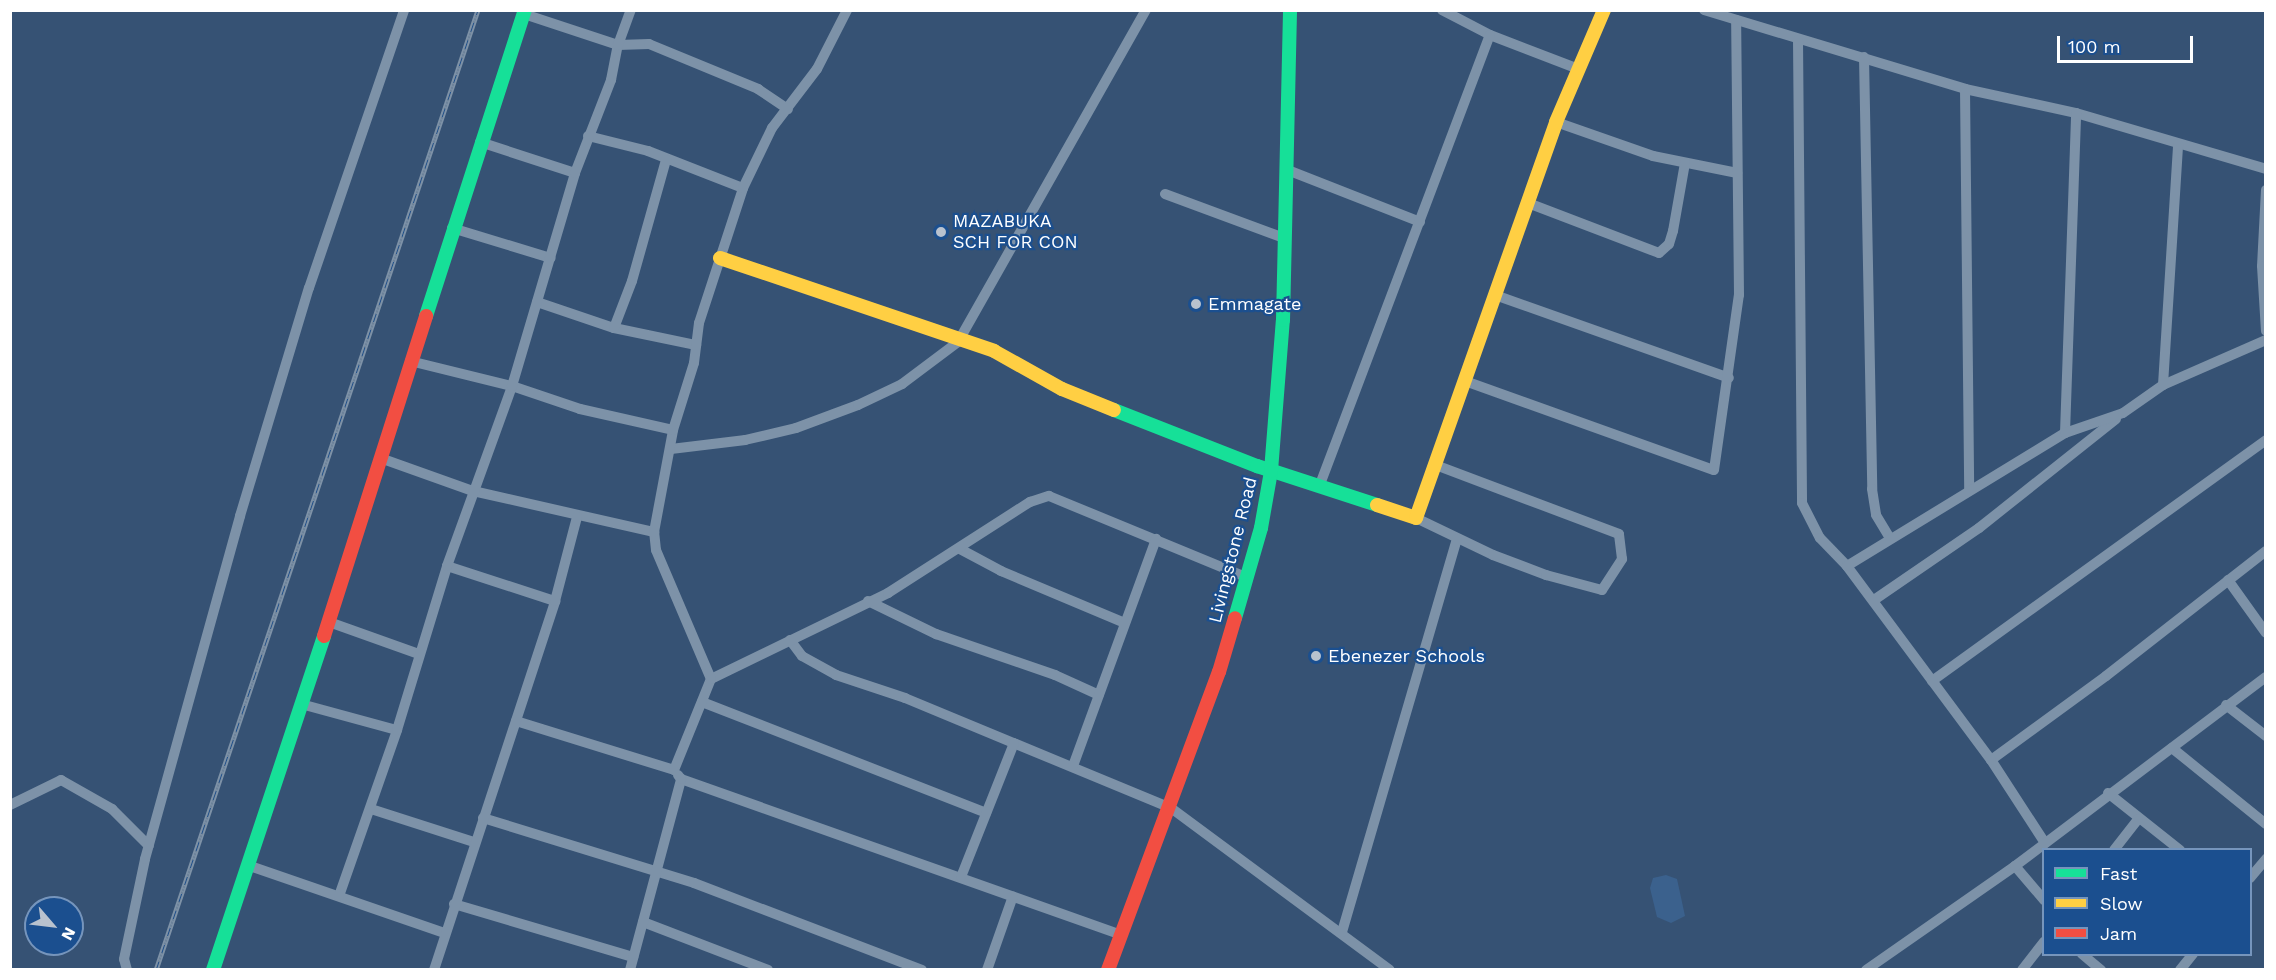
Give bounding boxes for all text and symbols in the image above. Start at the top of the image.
scale bar [2060,24,2196,62]
text: 100 m [2068,36,2121,57]
place label: MAZABUKA SCH FOR CON [953,211,1078,254]
marker: MAZABUKA SCH FOR CON [934,225,948,239]
place label: Emmagate [1208,293,1301,315]
marker: Emmagate [1189,297,1203,311]
street label: Livingstone Road [1204,475,1262,625]
place label: Ebenezer Schools [1328,645,1485,667]
marker: Ebenezer Schools [1309,649,1323,663]
legend [2042,848,2252,956]
text: Fast [2100,863,2137,884]
text: Slow [2100,893,2143,914]
north arrow [24,896,84,956]
text: Jam [2100,923,2137,944]
text: N [57,924,80,943]

